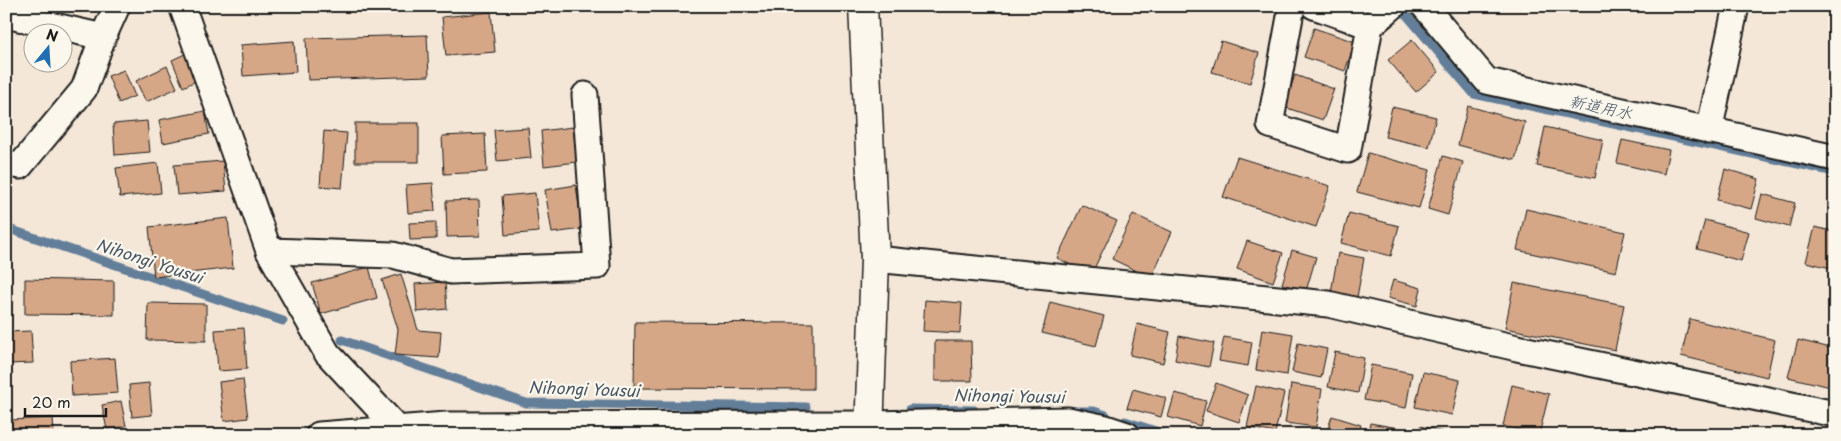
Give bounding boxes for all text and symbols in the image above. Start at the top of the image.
north arrow [22,22,72,72]
text: N [44,23,61,47]
water label: 新道用水 [1567,88,1635,124]
water label: Nihongi Yousui [94,231,209,289]
water label: Nihongi Yousui [528,374,642,402]
water label: Nihongi Yousui [953,382,1067,408]
scale bar [25,386,106,418]
text: 20 m [32,390,71,413]

